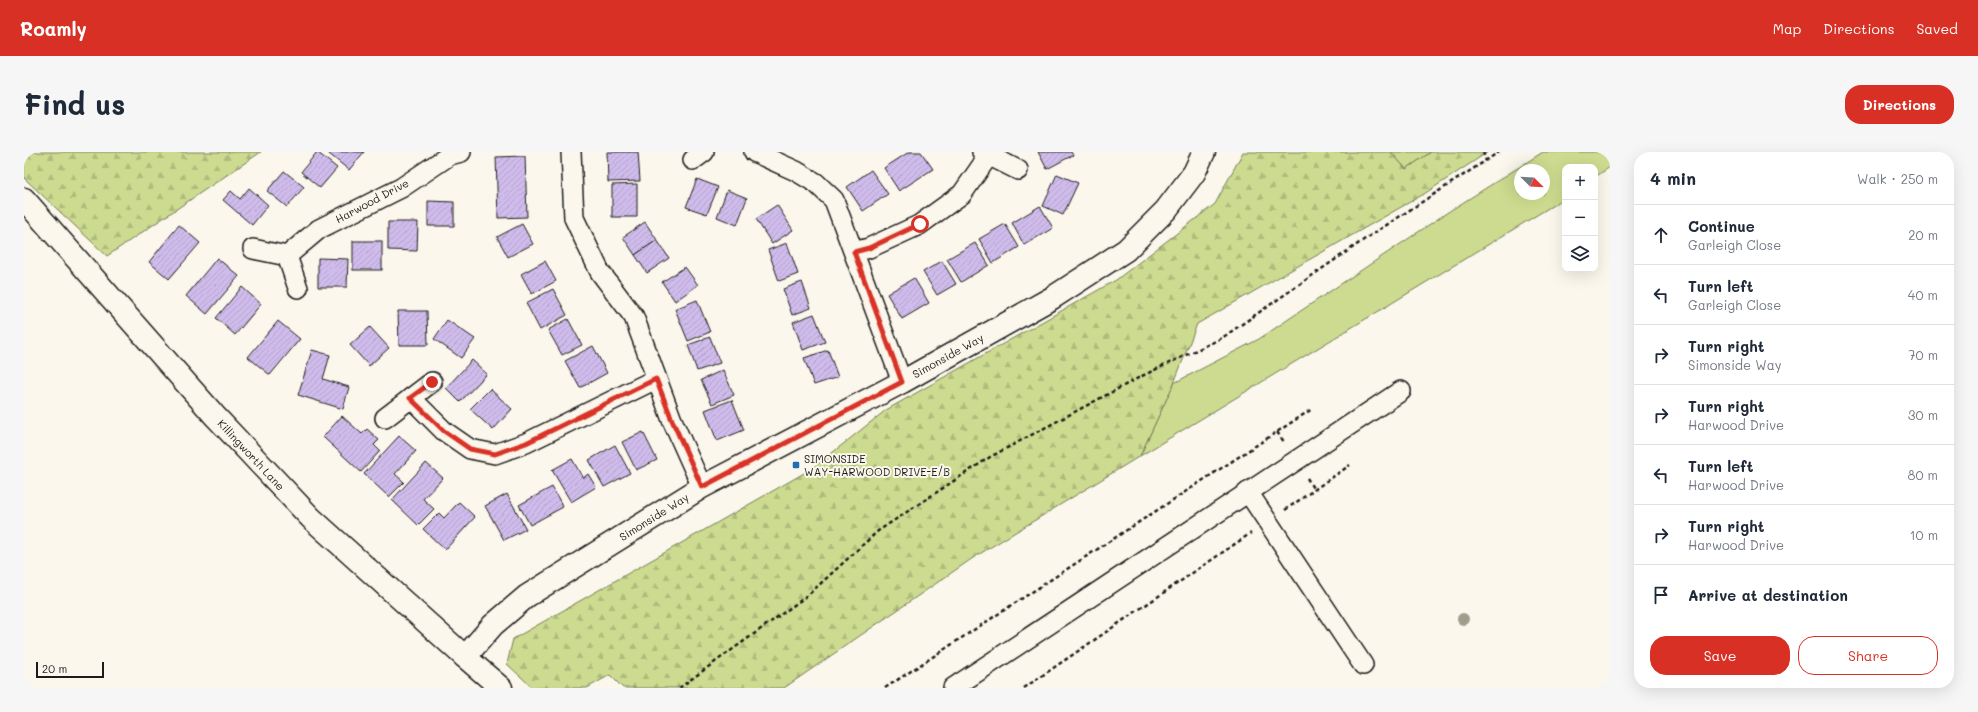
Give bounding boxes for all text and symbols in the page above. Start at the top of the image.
text: Roamly [20,16,87,41]
text: Map [1773,19,1801,38]
text: Directions [1823,19,1894,38]
text: Saved [1916,19,1958,38]
button: Directions [1845,85,1954,124]
text: Find us [24,86,125,122]
north arrow [1514,164,1550,200]
map controls [1562,164,1598,272]
button: + [1562,164,1598,200]
text: 4 min [1650,167,1696,189]
text: Walk · 250 m [1857,170,1938,187]
street label: Harwood Drive [332,175,411,226]
button: − [1562,200,1598,236]
route start [911,215,929,233]
text: Continue [1688,216,1755,236]
icon: ahead [1650,224,1672,246]
text: 20 m [1908,226,1938,243]
button: layers [1562,236,1598,272]
text: Garleigh Close [1688,236,1781,253]
text: Turn left [1688,276,1753,296]
icon: left [1650,284,1672,306]
text: 40 m [1908,286,1938,303]
text: Garleigh Close [1688,296,1781,313]
street label: Simonside Way [909,330,986,381]
text: Turn right [1688,336,1765,356]
icon: right [1650,344,1672,366]
text: 70 m [1908,346,1938,363]
text: Simonside Way [1688,356,1782,373]
route end [423,373,441,391]
text: Turn right [1688,396,1765,416]
icon: right [1650,404,1672,426]
text: 30 m [1908,406,1938,423]
street label: Killingworth Lane [214,416,288,494]
text: Harwood Drive [1688,416,1784,433]
place label: SIMONSIDE WAY-HARWOOD DRIVE-E/B [804,451,950,479]
text: Turn left [1688,456,1753,476]
marker: SIMONSIDE WAY-HARWOOD DRIVE-E/B [791,460,801,470]
icon: left [1650,464,1672,486]
text: 80 m [1908,466,1938,483]
text: Harwood Drive [1688,476,1784,493]
street label: Simonside Way [616,489,692,544]
text: Turn right [1688,516,1765,536]
icon: right [1650,524,1672,546]
text: 10 m [1910,526,1938,543]
text: Harwood Drive [1688,536,1784,553]
icon: arrive [1650,584,1672,606]
text: Arrive at destination [1688,585,1848,605]
button: Save [1650,636,1790,675]
button: Share [1798,636,1938,675]
scale bar [36,660,104,679]
text: 20 m [42,661,67,676]

